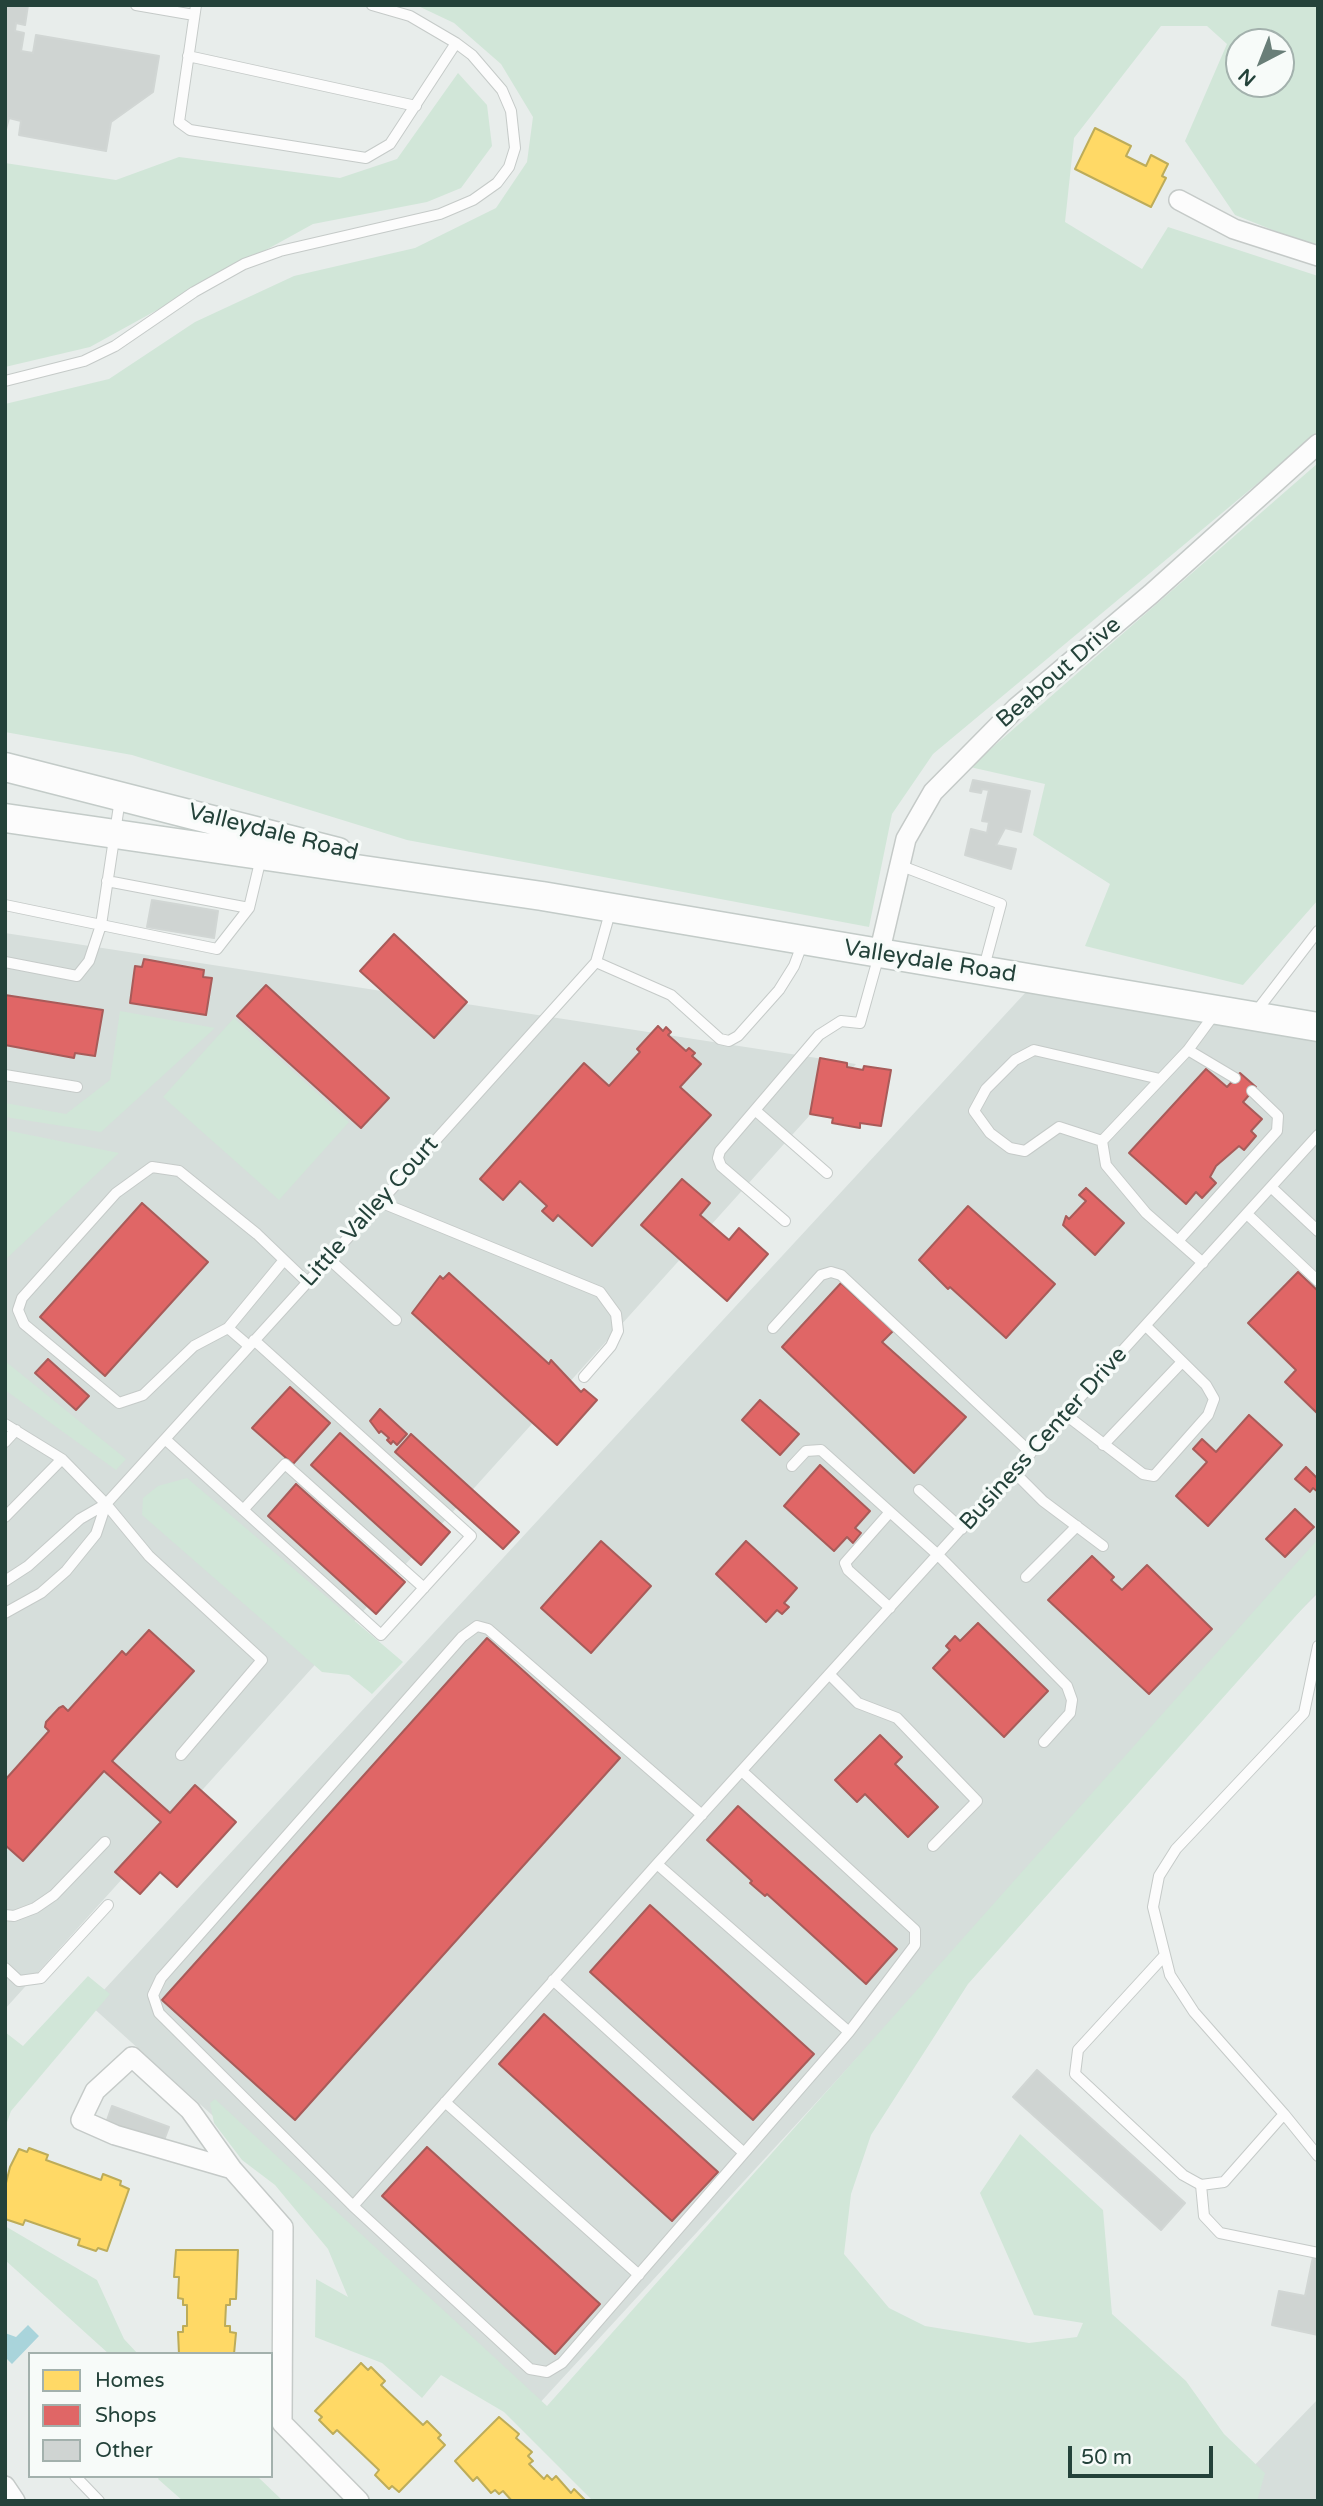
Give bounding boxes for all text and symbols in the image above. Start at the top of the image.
north arrow [1225,28,1295,98]
text: N [1234,64,1260,90]
street label: Beabout Drive [991,612,1127,734]
street label: Valleydale Road [185,799,361,867]
street label: Valleydale Road [842,935,1018,989]
street label: Little Valley Court [295,1131,445,1293]
street label: Business Center Drive [954,1342,1134,1536]
legend [28,2352,273,2478]
text: Homes [95,2368,165,2393]
text: Shops [95,2403,157,2428]
scale bar [1071,2432,1216,2476]
text: Other [95,2438,153,2463]
text: 50 m [1081,2445,1132,2470]

